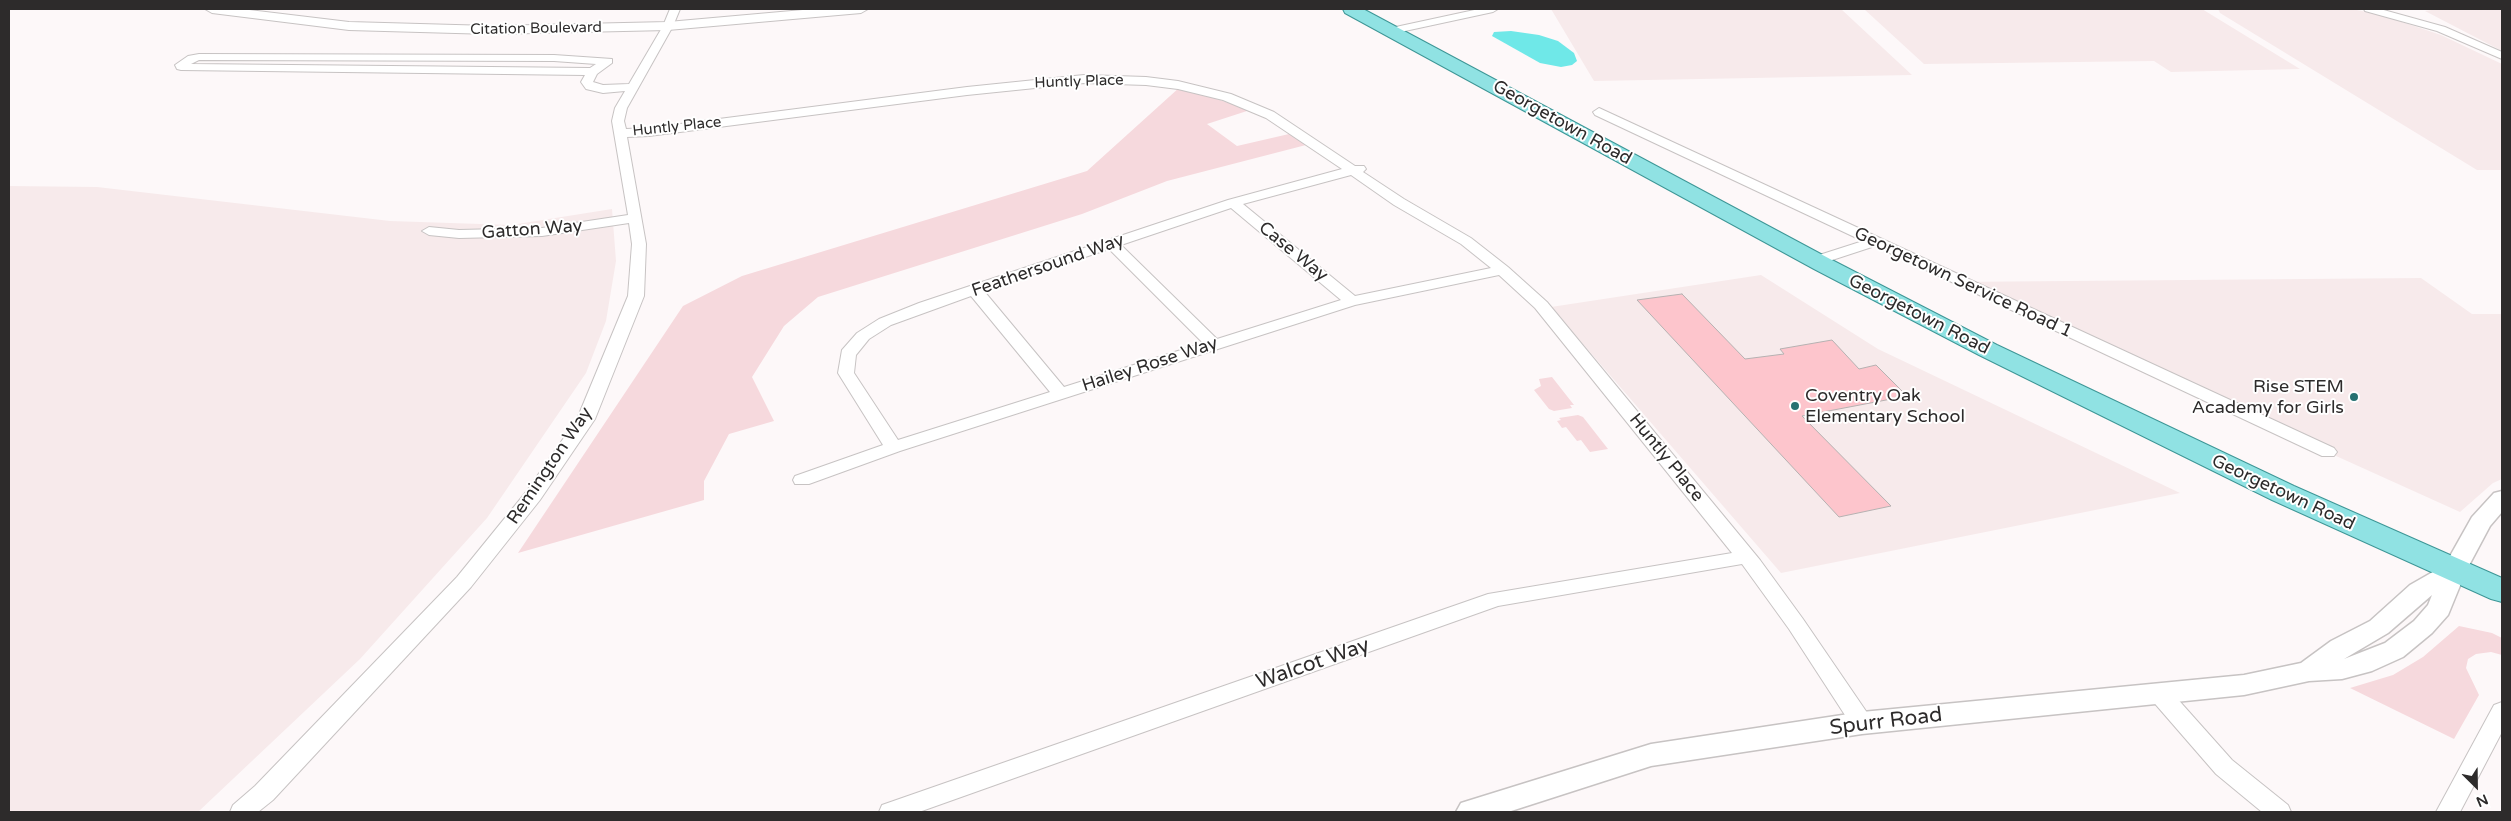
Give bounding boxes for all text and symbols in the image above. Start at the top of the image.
street label: Citation Boulevard [470,19,602,39]
street label: Huntly Place [1034,71,1124,93]
street label: Georgetown Road [1489,76,1635,170]
street label: Huntly Place [632,113,722,141]
street label: Gatton Way [481,216,583,244]
street label: Case Way [1254,217,1332,287]
street label: Georgetown Service Road 1 [1850,223,2076,343]
street label: Feathersound Way [969,230,1127,302]
street label: Georgetown Road [1845,270,1993,360]
street label: Hailey Rose Way [1079,333,1221,397]
place label: Rise STEM Academy for Girls [2192,376,2344,418]
place label: Coventry Oak Elementary School [1805,385,1965,428]
marker: Rise STEM Academy for Girls [2348,391,2360,403]
marker: Coventry Oak Elementary School [1789,400,1801,412]
street label: Remington Way [503,403,597,529]
street label: Huntly Place [1624,410,1708,506]
street label: Georgetown Road [2208,450,2358,536]
street label: Walcot Way [1253,633,1373,695]
street label: Spurr Road [1828,703,1944,741]
north arrow [2451,761,2501,811]
text: N [2474,790,2491,810]

